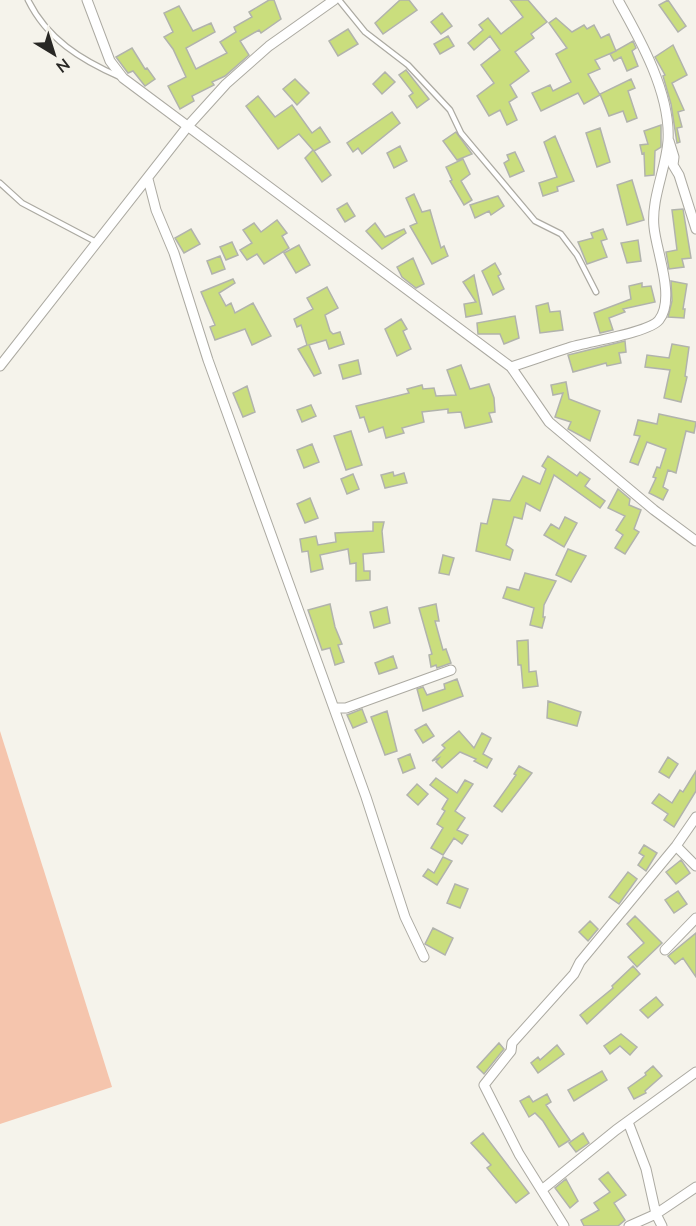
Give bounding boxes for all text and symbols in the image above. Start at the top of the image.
north arrow [24,24,84,84]
text: N [51,53,74,77]

